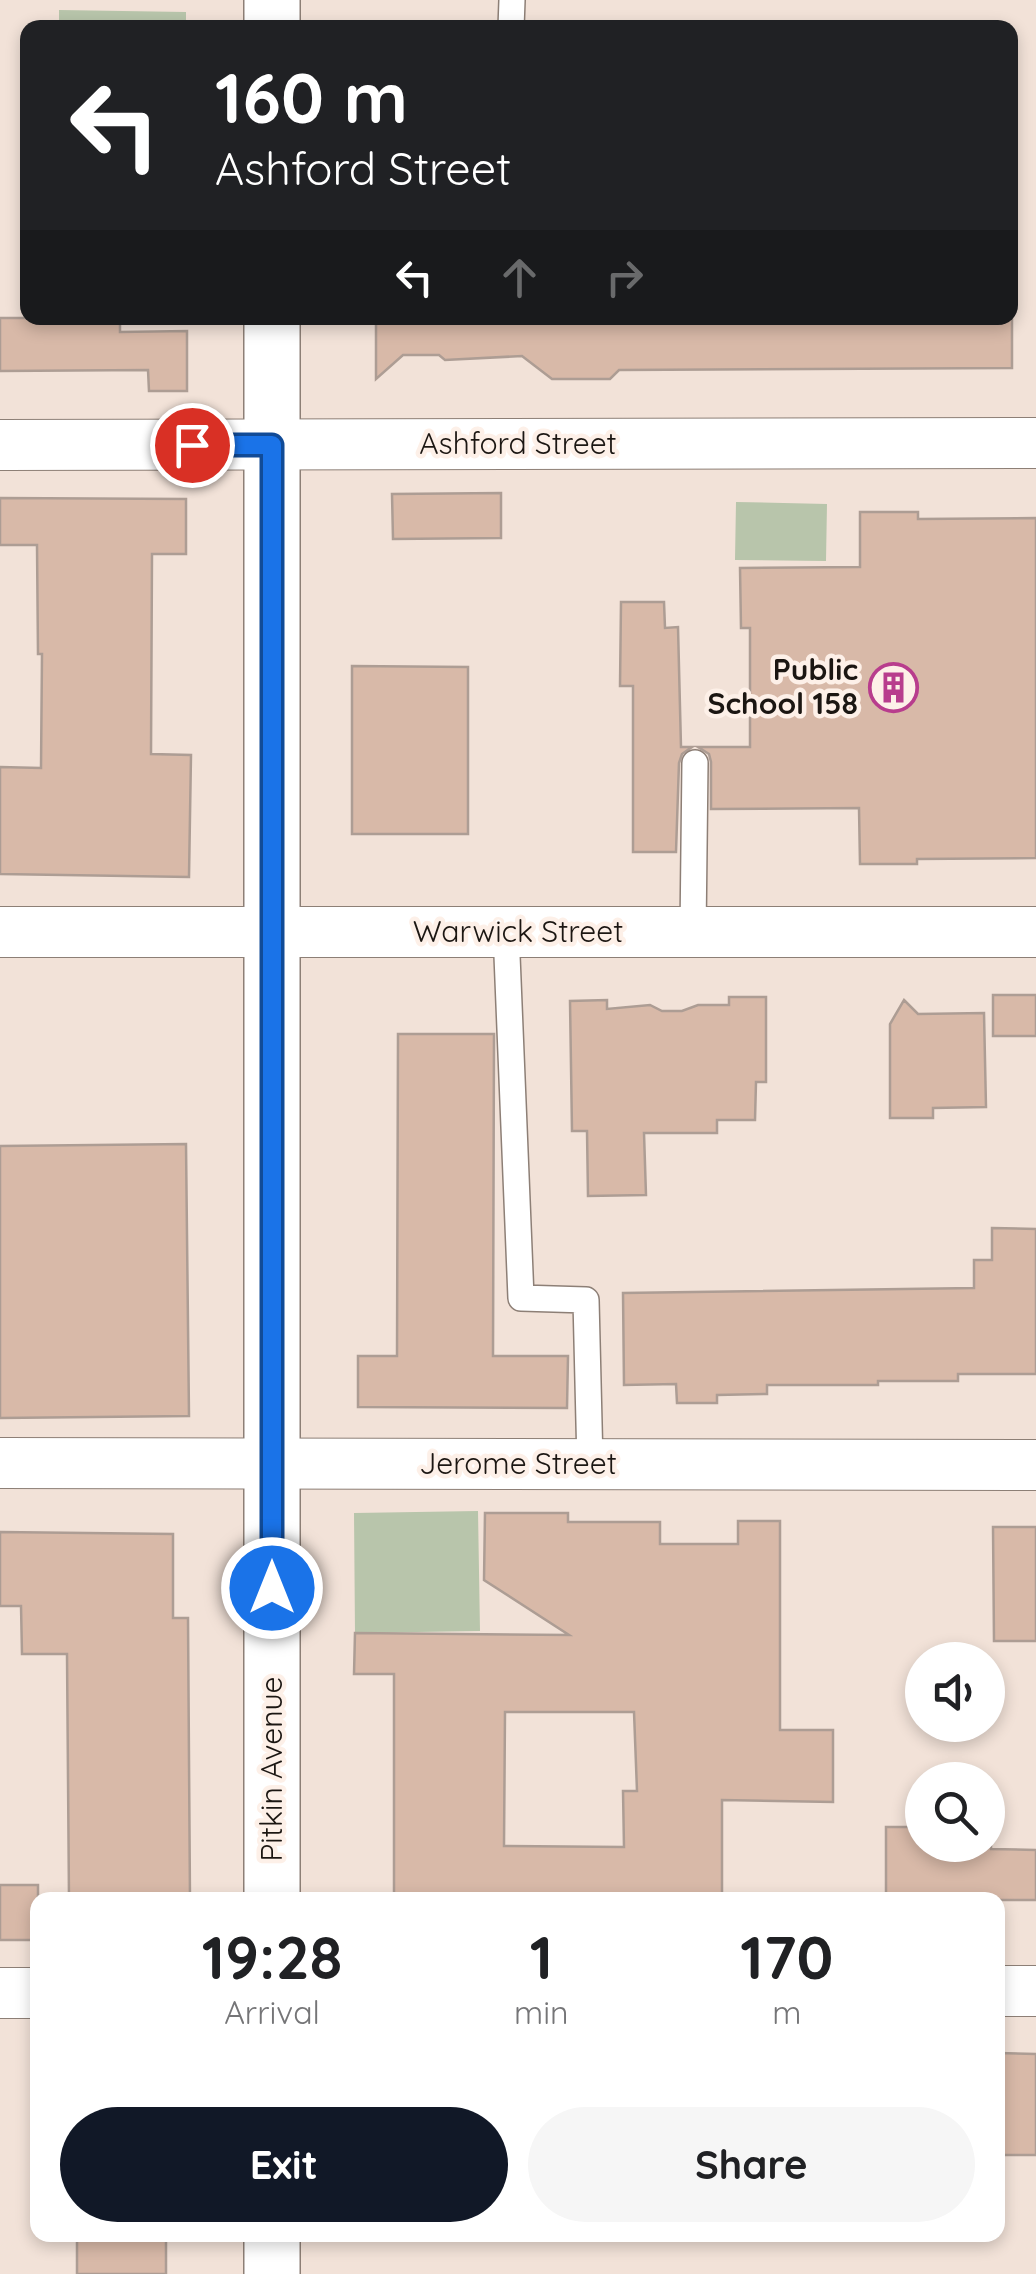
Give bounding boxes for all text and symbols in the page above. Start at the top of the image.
text: 160 m [215,53,408,141]
icon: left [50,60,180,190]
text: Ashford Street [215,140,511,196]
icon: left [387,250,442,305]
icon: ahead [492,250,547,305]
icon: right [597,250,652,305]
pin [150,403,235,488]
icon: arrive [165,418,220,473]
street label: Ashford Street [419,424,617,462]
place label: Public School 158 [708,650,858,722]
building icon: Public School 158 [867,661,919,713]
street label: Warwick Street [413,912,623,950]
street label: Jerome Street [419,1444,617,1482]
position arrow [220,1536,324,1640]
map controls [905,1642,1005,1862]
button: sound [905,1642,1005,1742]
street label: Pitkin Avenue [252,1676,290,1862]
button: search [905,1762,1005,1862]
text: 19:28 [202,1919,342,1994]
text: 1 [530,1919,553,1994]
text: 170 [740,1919,833,1994]
text: Arrival [224,1992,320,2032]
text: min [514,1992,569,2032]
text: m [772,1992,801,2032]
button: Exit [60,2107,508,2222]
button: Share [528,2107,975,2222]

